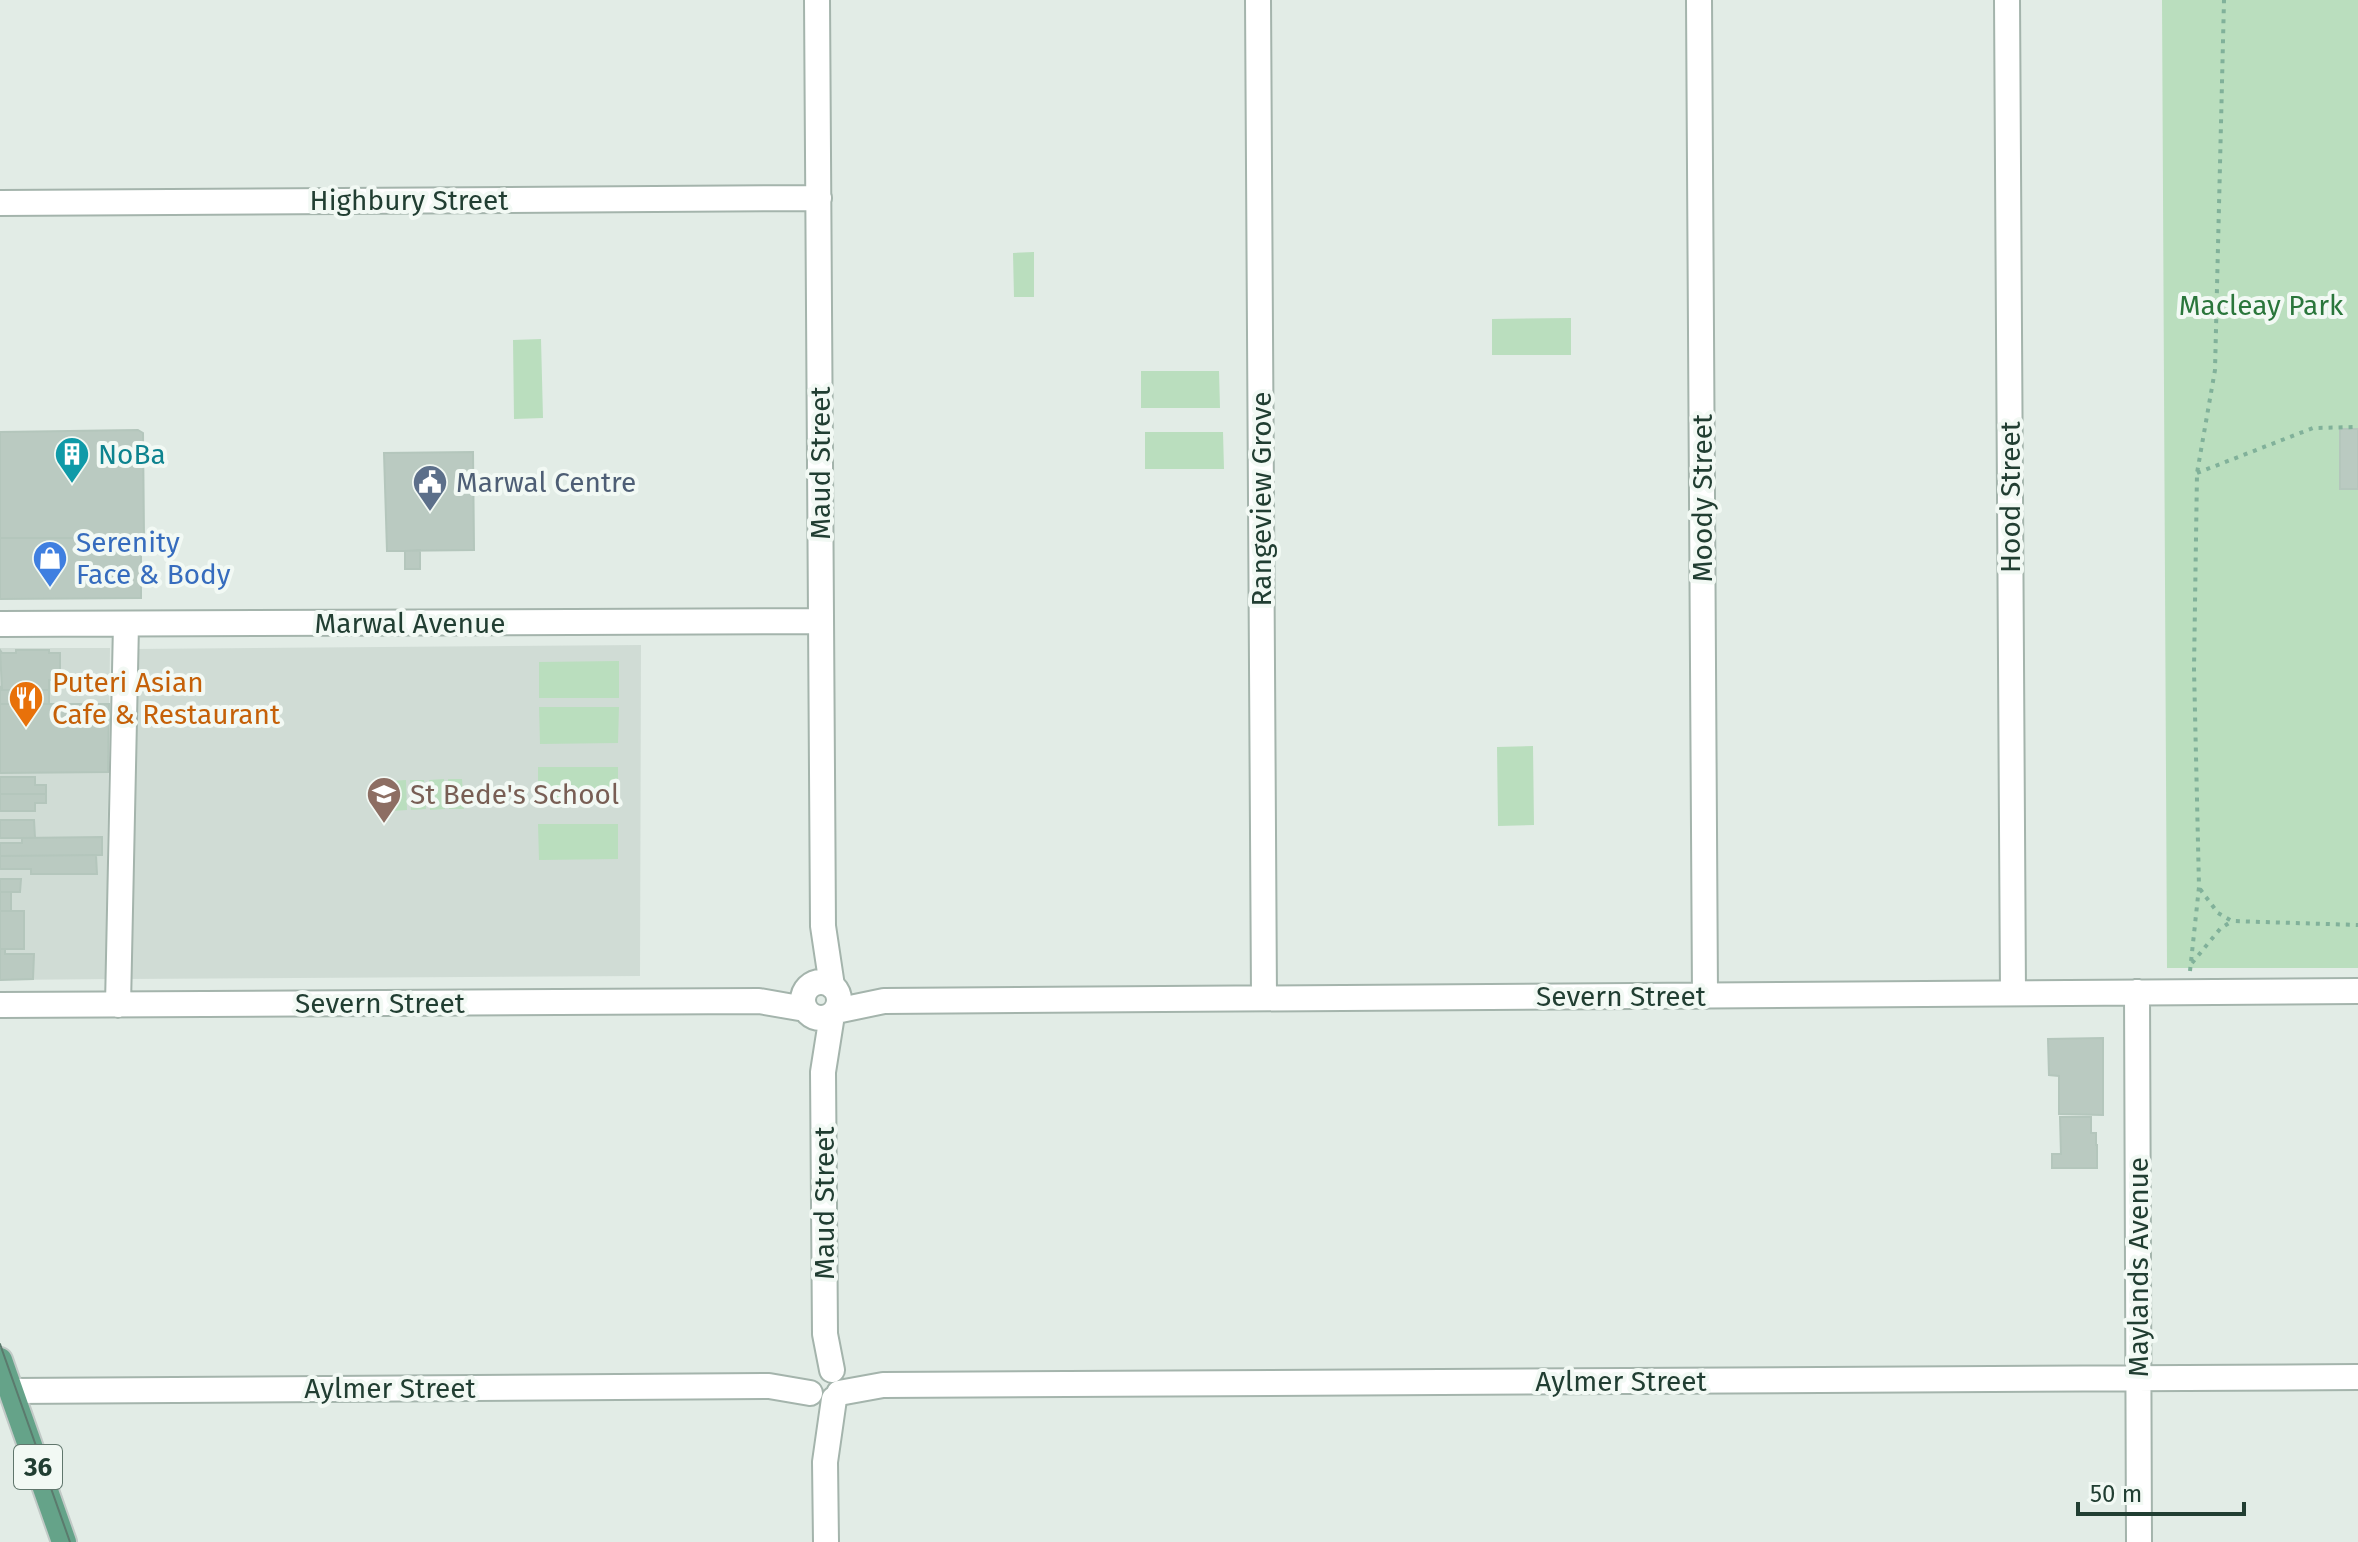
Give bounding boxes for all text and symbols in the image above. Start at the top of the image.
street label: Highbury Street [310,184,509,217]
park label: Macleay Park [2179,289,2344,322]
street label: Maud Street [804,385,837,540]
street label: Rangeview Grove [1245,392,1278,606]
street label: Moody Street [1686,413,1719,582]
street label: Hood Street [1994,420,2027,573]
building icon: NoBa [53,435,91,485]
place label: NoBa [98,438,166,471]
public building icon: Marwal Centre [411,463,449,513]
place label: Marwal Centre [456,466,636,499]
place label: Serenity Face & Body [76,526,231,591]
shop icon: Serenity Face & Body [31,539,69,589]
street label: Marwal Avenue [314,607,506,640]
place label: Puteri Asian Cafe & Restaurant [52,666,281,731]
restaurant icon: Puteri Asian Cafe & Restaurant [7,679,45,729]
school or university icon: St Bede's School [365,775,403,825]
place label: St Bede's School [410,778,619,811]
street label: Severn Street [1536,980,1707,1013]
street label: Severn Street [295,987,466,1020]
street label: Maud Street [808,1125,841,1280]
street label: Maylands Avenue [2122,1157,2155,1377]
street label: Aylmer Street [1535,1365,1708,1398]
street label: Aylmer Street [304,1372,477,1405]
road number: 36 [14,1445,62,1489]
scale bar [2078,1466,2244,1516]
text: 50 m [2090,1480,2142,1508]

